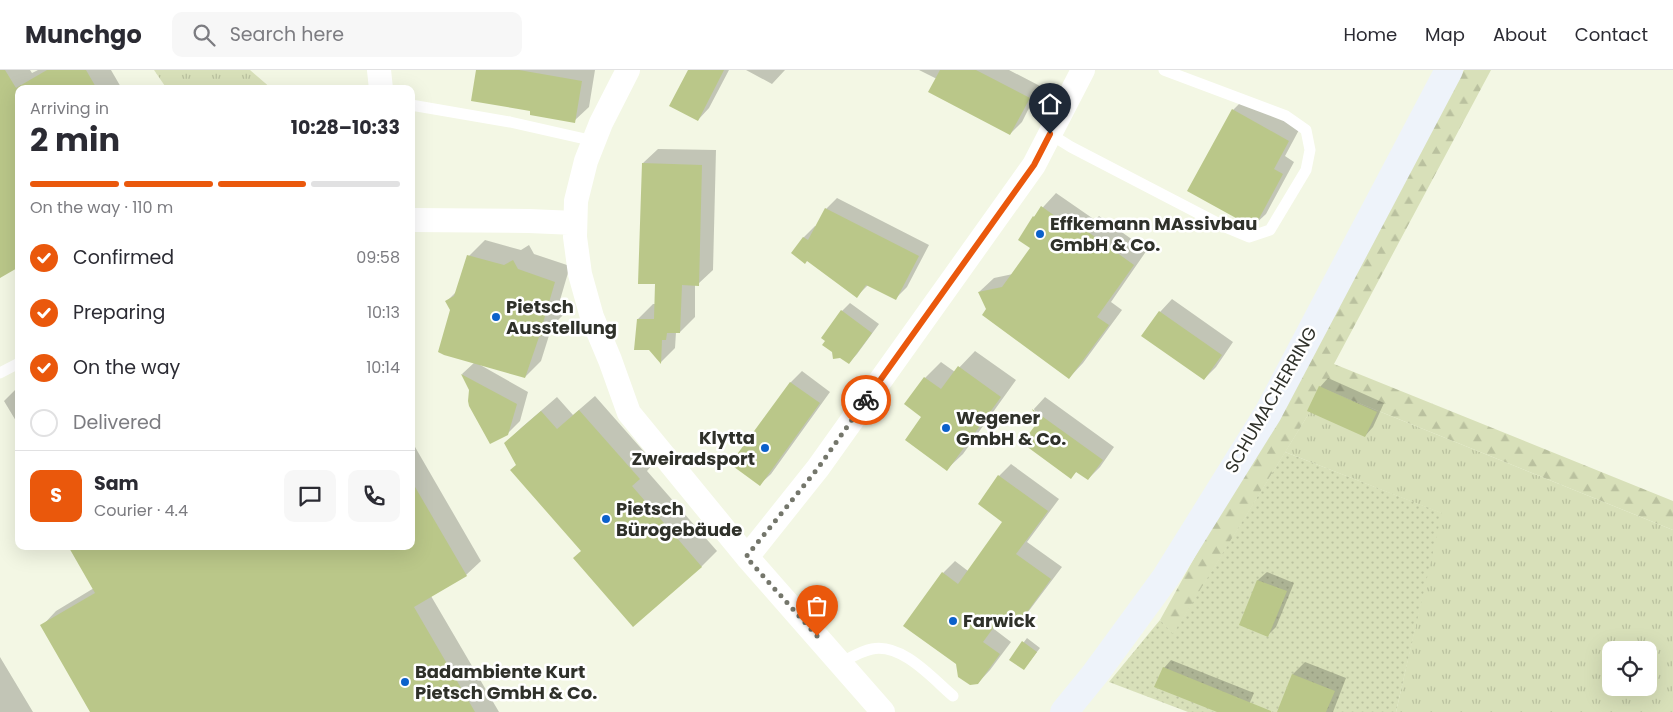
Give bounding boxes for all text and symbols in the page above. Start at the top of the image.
search box [172,12,522,57]
text: Munchgo [25,18,142,51]
icon: search [190,21,218,49]
text: Search here [230,21,344,48]
text: Home [1343,22,1397,47]
text: Map [1425,22,1465,47]
text: About [1493,22,1547,47]
text: Contact [1575,22,1648,47]
pin [1029,83,1071,134]
icon: home [1036,90,1064,118]
text: Arriving in [30,97,109,120]
text: 10:28–10:33 [291,114,400,141]
text: 2 min [30,117,120,162]
text: On the way · 110 m [30,196,173,219]
place label: Effkemann MAssivbau GmbH & Co. [1050,211,1257,257]
marker: Effkemann MAssivbau GmbH & Co. [1034,228,1046,240]
icon: check [30,244,58,272]
text: Confirmed [73,244,174,271]
text: 09:58 [356,246,400,269]
place label: Pietsch Ausstellung [506,294,617,340]
icon: check [30,299,58,327]
text: Preparing [73,299,165,326]
text: 10:13 [367,301,400,324]
marker: Pietsch Ausstellung [490,311,502,323]
street label: SCHUMACHERRING [1218,322,1323,478]
icon: check [30,354,58,382]
text: On the way [73,354,180,381]
text: 10:14 [366,356,400,379]
courier [841,375,891,425]
icon: bike [852,386,880,414]
place label: Wegener GmbH & Co. [956,405,1066,451]
text: Delivered [73,409,162,436]
marker: Wegener GmbH & Co. [940,422,952,434]
place label: Klytta Zweiradsport [631,425,755,471]
marker: Klytta Zweiradsport [759,442,771,454]
text: Sam [94,470,139,497]
button: chat [284,470,336,522]
button: phone [348,470,400,522]
text: S [50,482,62,509]
place label: Pietsch Bürogebäude [616,496,742,542]
text: Courier · 4.4 [94,499,188,522]
marker: Pietsch Bürogebäude [600,513,612,525]
pin [796,585,838,636]
icon: bag [803,592,831,620]
place label: Farwick [963,608,1037,633]
marker: Farwick [947,615,959,627]
map controls [1602,641,1657,696]
button: locate [1602,641,1657,696]
place label: Badambiente Kurt Pietsch GmbH & Co. [415,659,597,705]
marker: Badambiente Kurt Pietsch GmbH & Co. [399,676,411,688]

